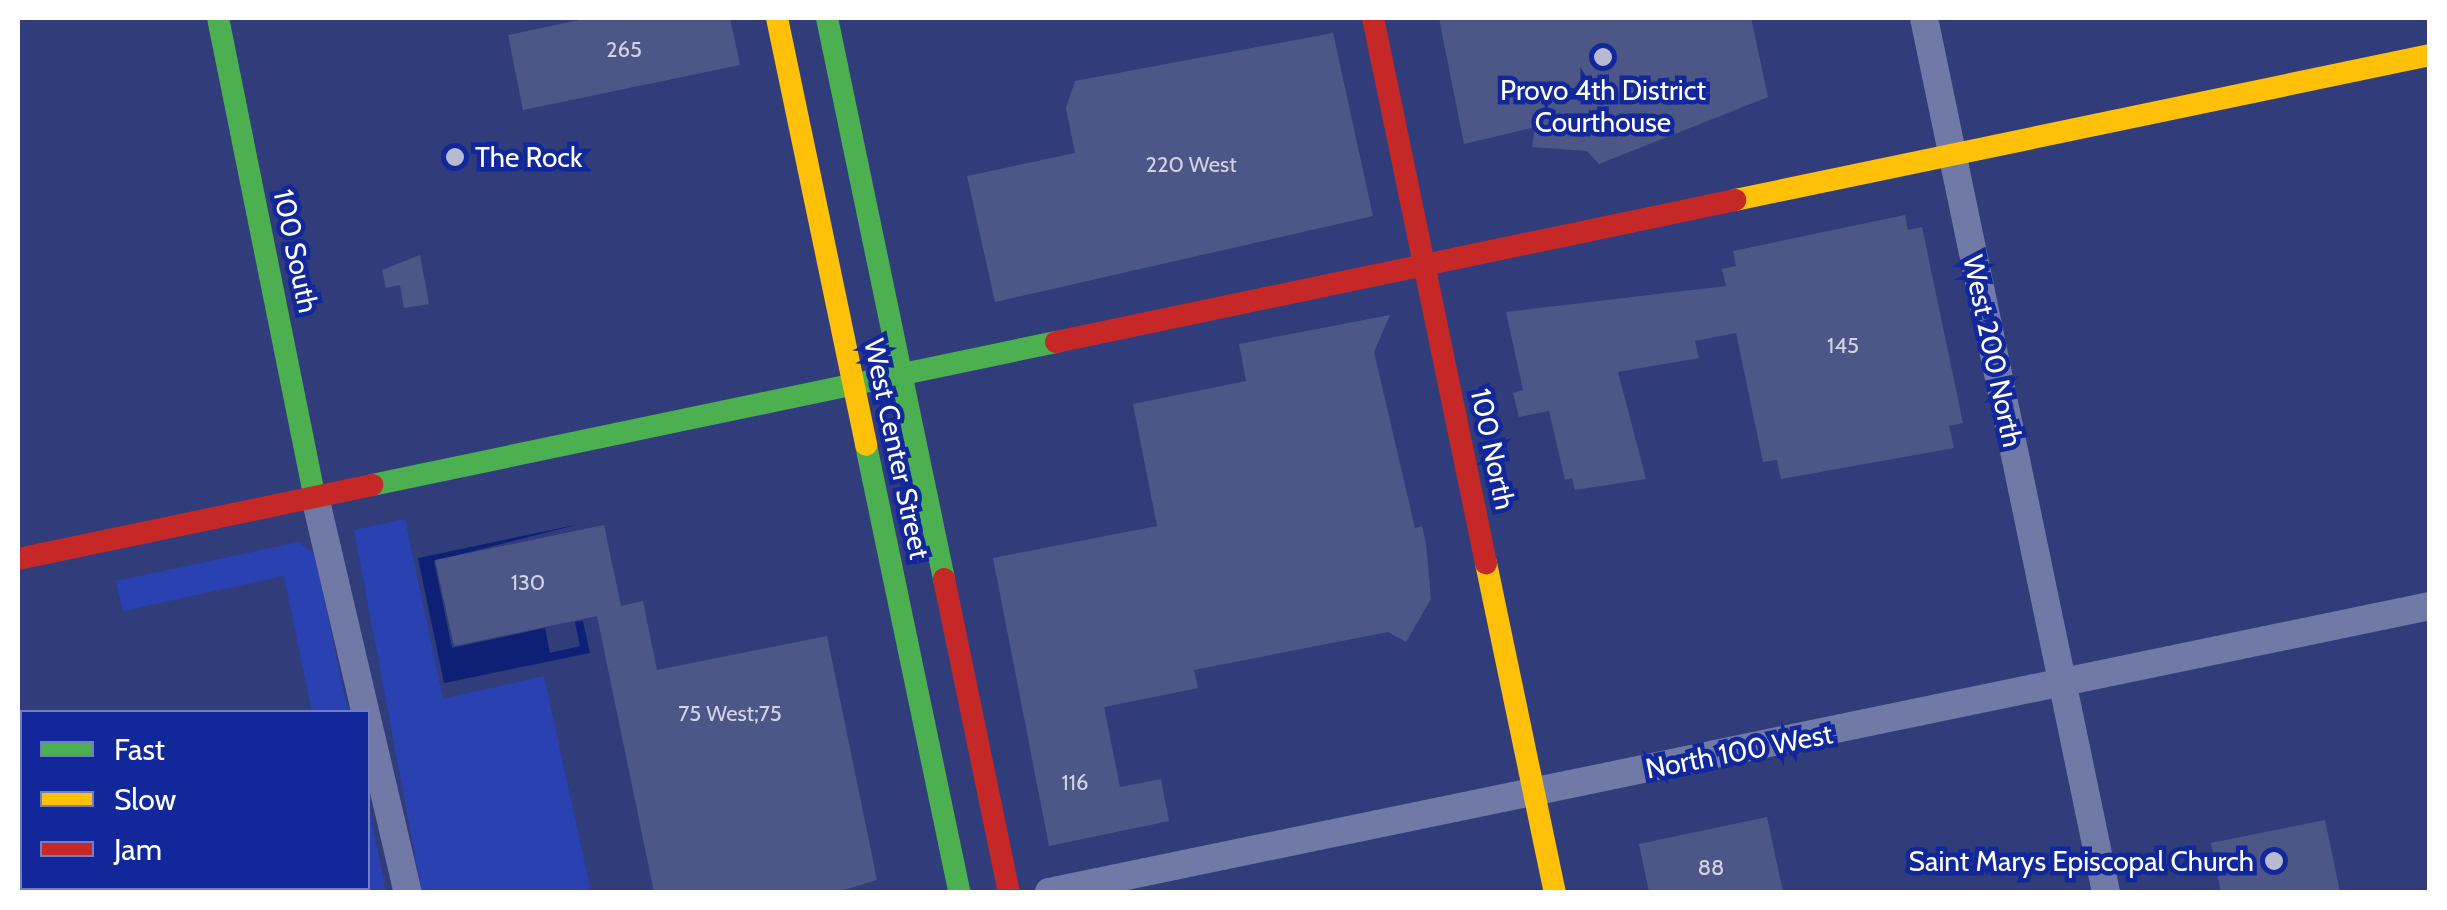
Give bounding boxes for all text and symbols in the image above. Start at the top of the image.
house number: 265 [606,37,642,63]
marker: Provo 4th District Courthouse [1592,46,1614,68]
place label: Provo 4th District Courthouse [1500,73,1706,139]
place label: The Rock [475,140,583,174]
marker: The Rock [444,146,466,168]
house number: 220 West [1145,152,1237,178]
street label: 100 South [267,186,325,316]
street label: West 200 North [1956,252,2030,450]
house number: 145 [1827,333,1859,359]
street label: West Center Street [857,336,937,562]
street label: 100 North [1464,385,1522,513]
house number: 130 [511,570,545,596]
house number: 75 West;75 [678,701,782,727]
legend [20,710,370,890]
street label: North 100 West [1643,716,1835,786]
text: Fast [114,731,165,768]
house number: 116 [1062,770,1088,796]
text: Slow [114,781,176,818]
text: Jam [114,831,162,868]
place label: Saint Marys Episcopal Church [1909,844,2254,878]
marker: Saint Marys Episcopal Church [2263,850,2285,872]
house number: 88 [1698,855,1724,881]

